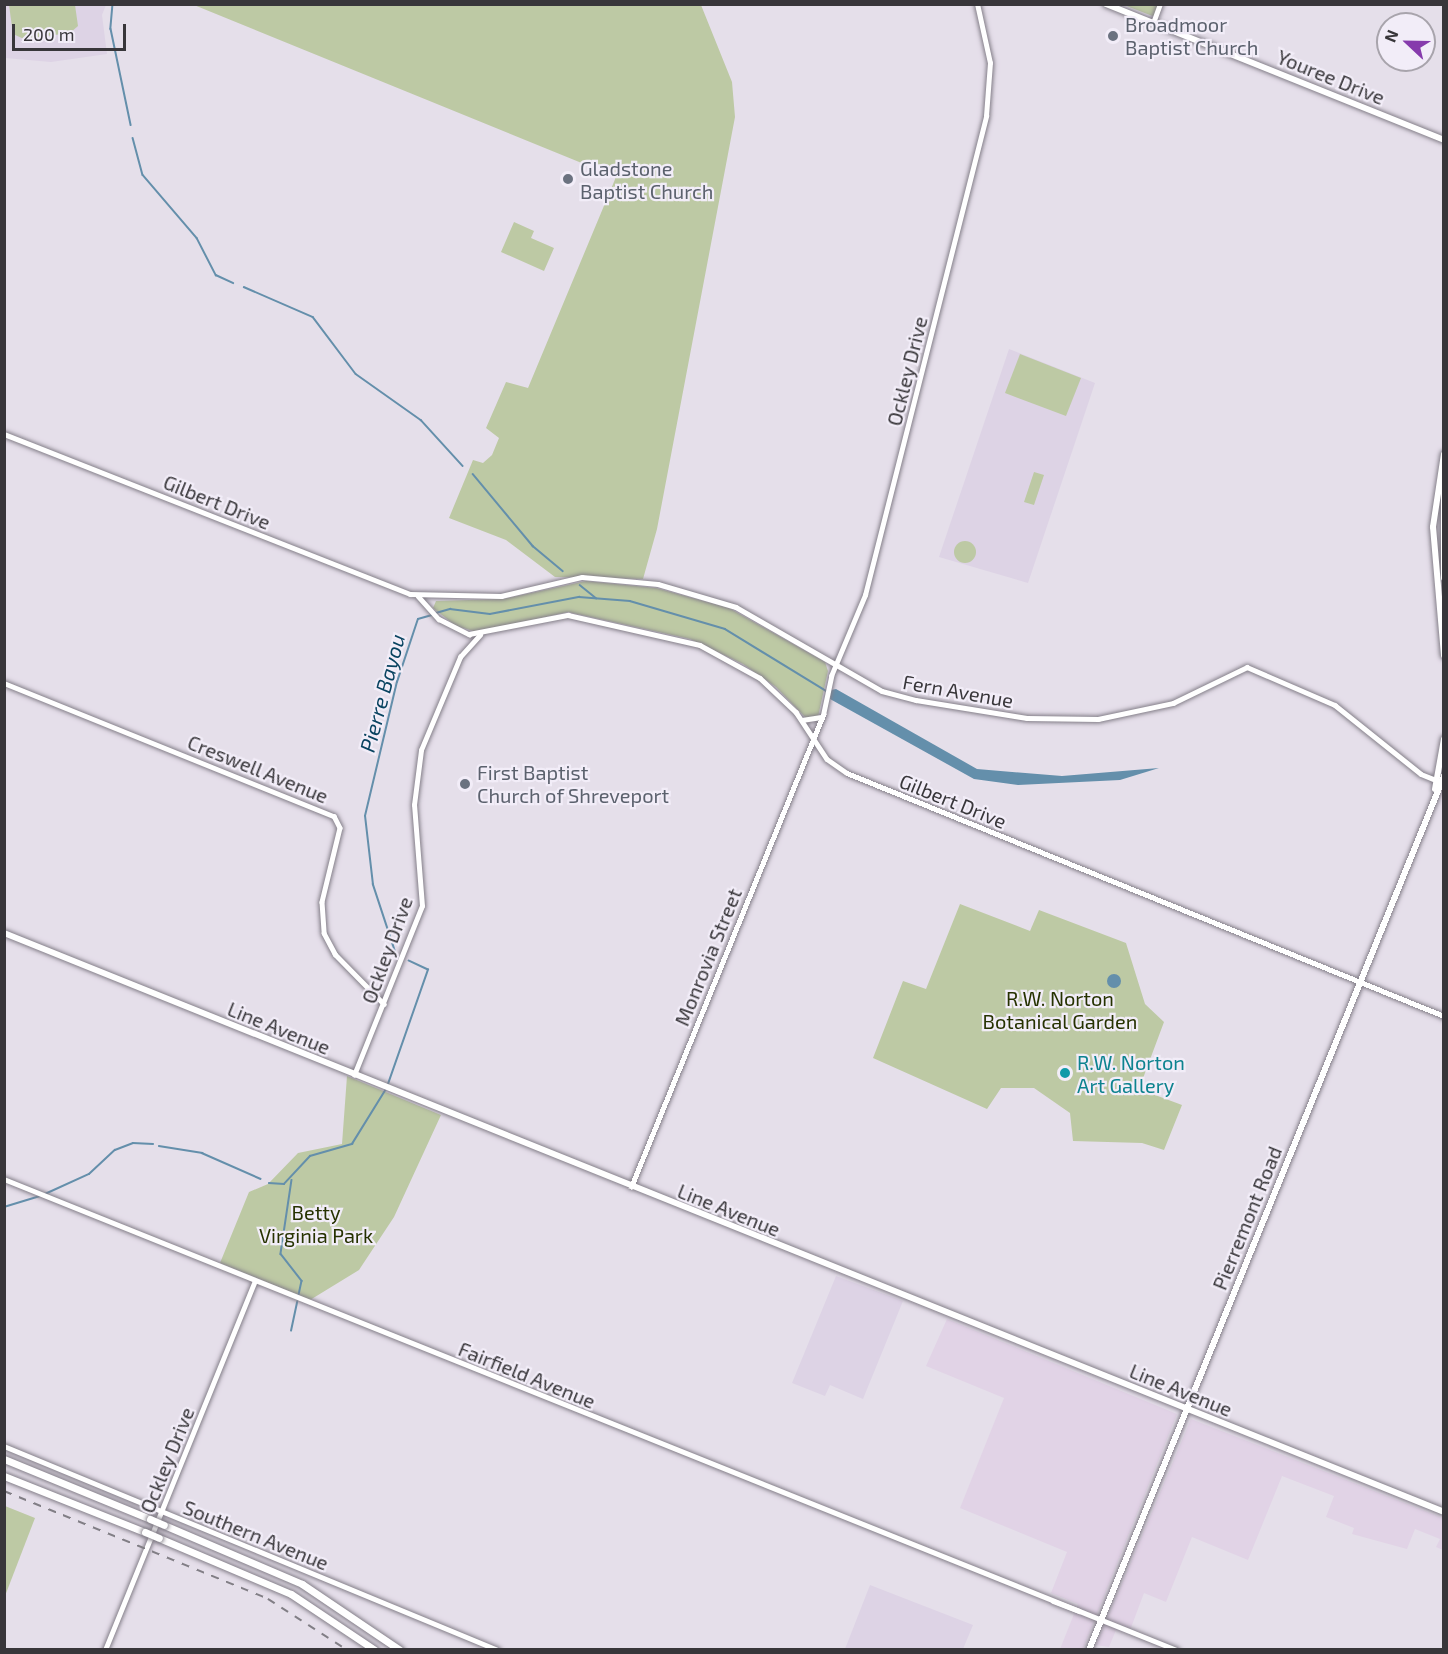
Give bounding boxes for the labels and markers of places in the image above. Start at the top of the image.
place label: Broadmoor Baptist Church [1125,13,1258,60]
marker: Broadmoor Baptist Church [1106,29,1120,43]
place label: Gladstone Baptist Church [580,156,713,203]
marker: Gladstone Baptist Church [561,172,575,186]
place label: First Baptist Church of Shreveport [477,760,670,807]
marker: First Baptist Church of Shreveport [458,777,472,791]
place label: R.W. Norton Art Gallery [1077,1050,1185,1097]
marker: R.W. Norton Art Gallery [1058,1066,1072,1080]

